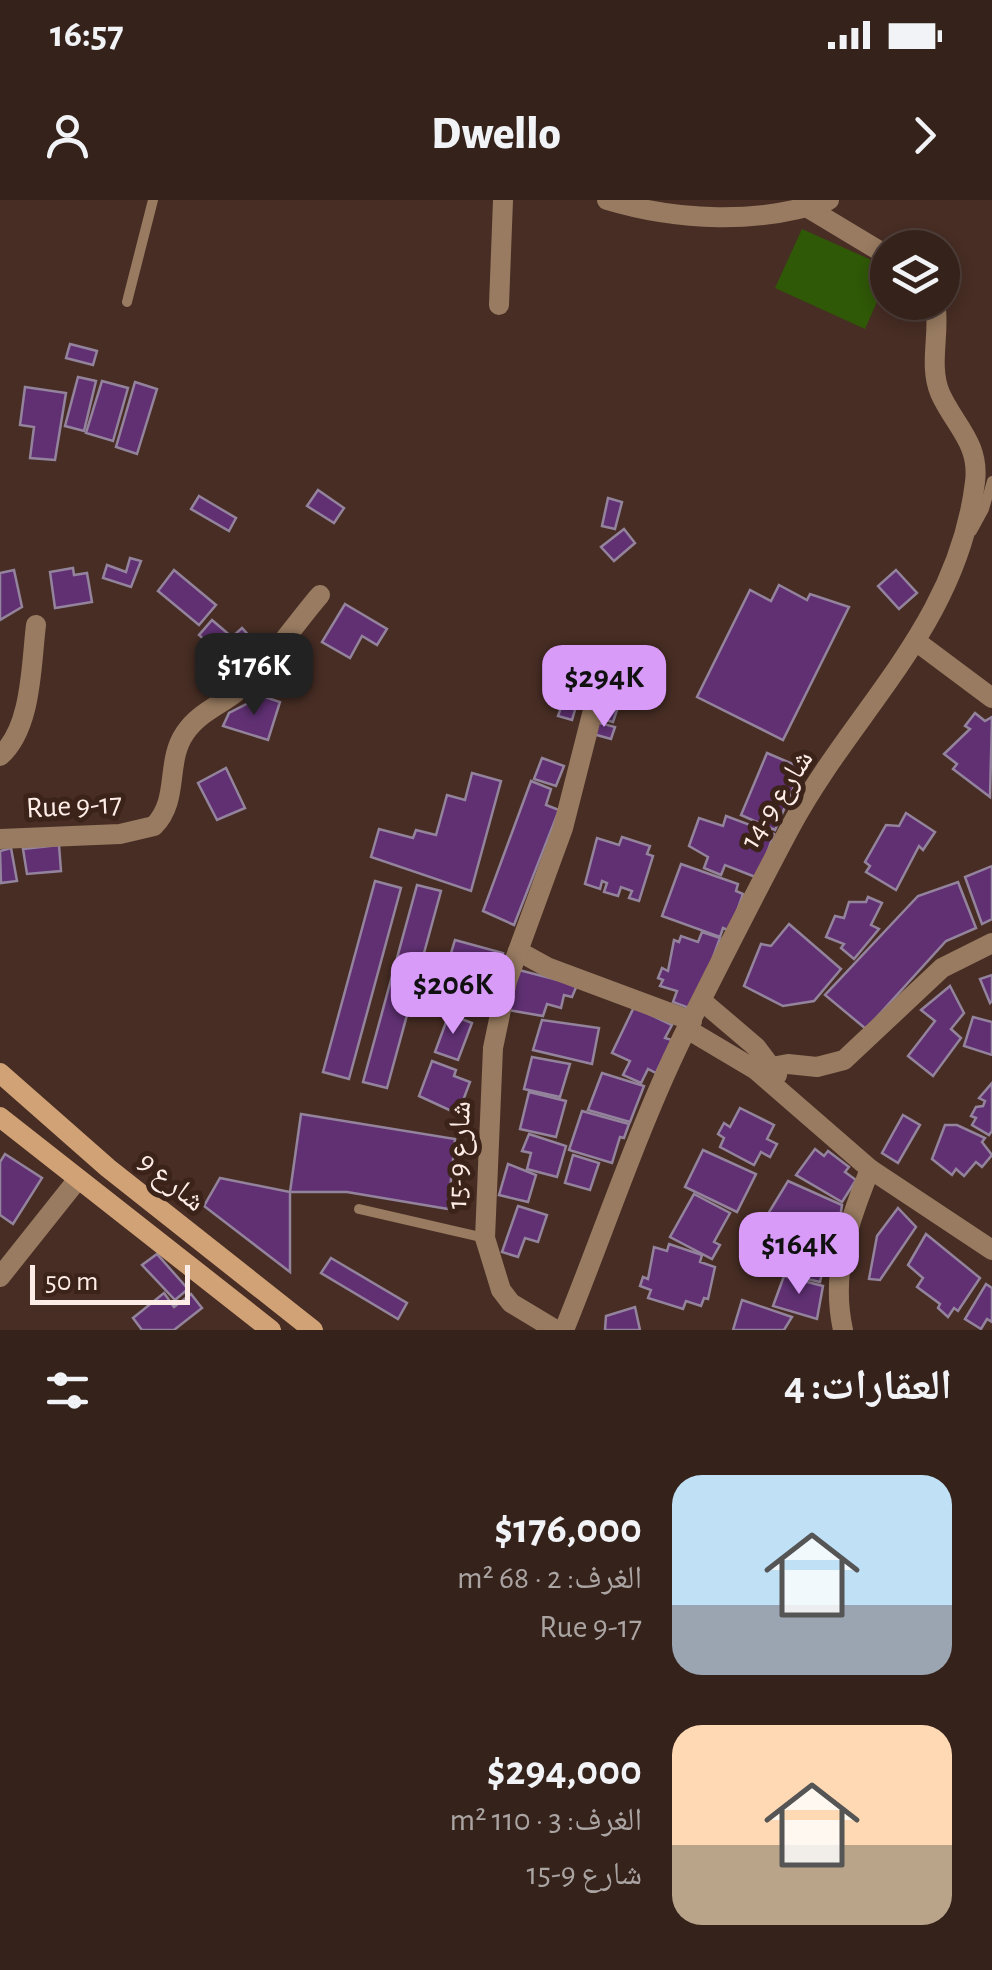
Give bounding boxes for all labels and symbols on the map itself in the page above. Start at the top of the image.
pin: $176K [184,633,324,718]
pin: $294K [534,645,674,730]
street label: شارع 9-14 [735,745,821,856]
street label: Rue 9-17 [25,789,123,823]
pin: $206K [383,952,523,1037]
street label: شارع 9-15 [442,1100,479,1210]
street label: شارع 9 [130,1146,210,1220]
pin: $164K [729,1212,869,1297]
scale bar [30,1260,190,1304]

